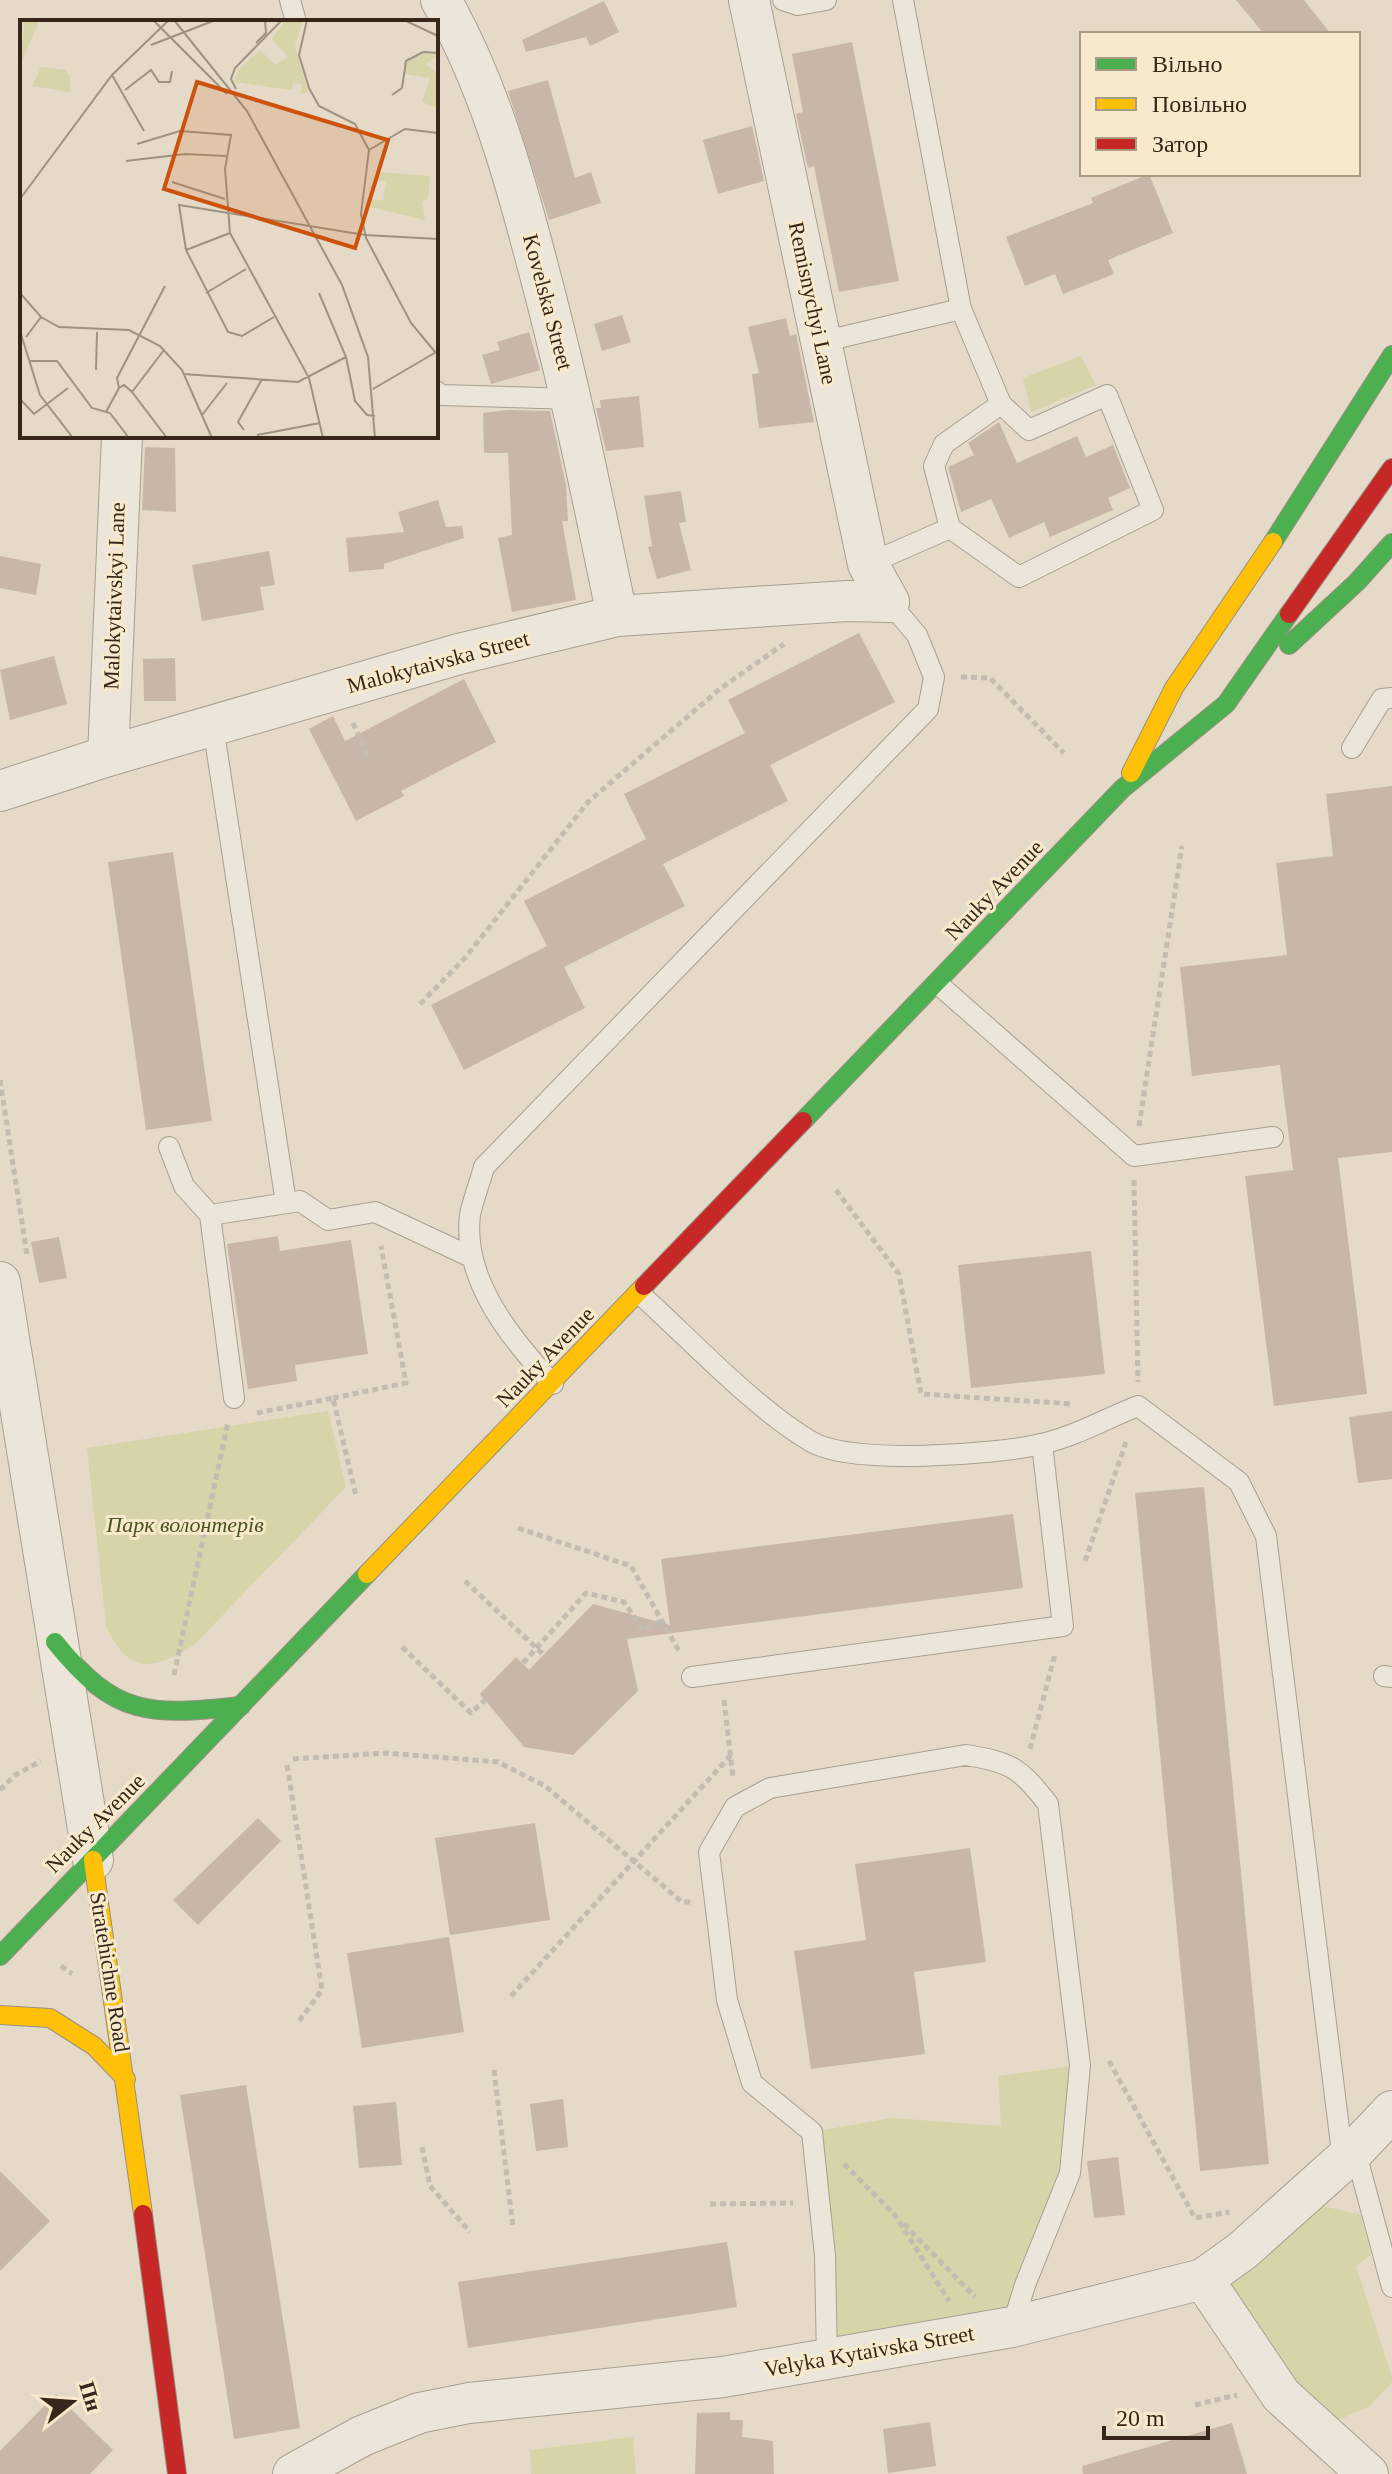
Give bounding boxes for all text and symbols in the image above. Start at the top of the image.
inset map [20,20,438,438]
legend [1080,32,1360,176]
text: Вільно [1152,51,1222,77]
text: Повільно [1152,91,1247,117]
text: Затор [1152,131,1208,157]
street label: Remisnychyi Lane [784,219,842,387]
street label: Kovelska Street [518,231,578,373]
street label: Malokytaivskyi Lane [98,502,130,690]
street label: Malokytaivska Street [344,626,532,698]
street label: Nauky Avenue [940,835,1048,945]
street label: Nauky Avenue [491,1302,599,1412]
park label: Парк волонтерів [105,1512,264,1537]
street label: Nauky Avenue [40,1768,150,1878]
street label: Stratehichne Road [85,1890,135,2054]
street label: Velyka Kytaivska Street [762,2320,976,2382]
north arrow [32,2362,112,2442]
text: Пн [74,2378,107,2415]
scale bar [1104,2390,1208,2440]
text: 20 m [1116,2405,1165,2431]

